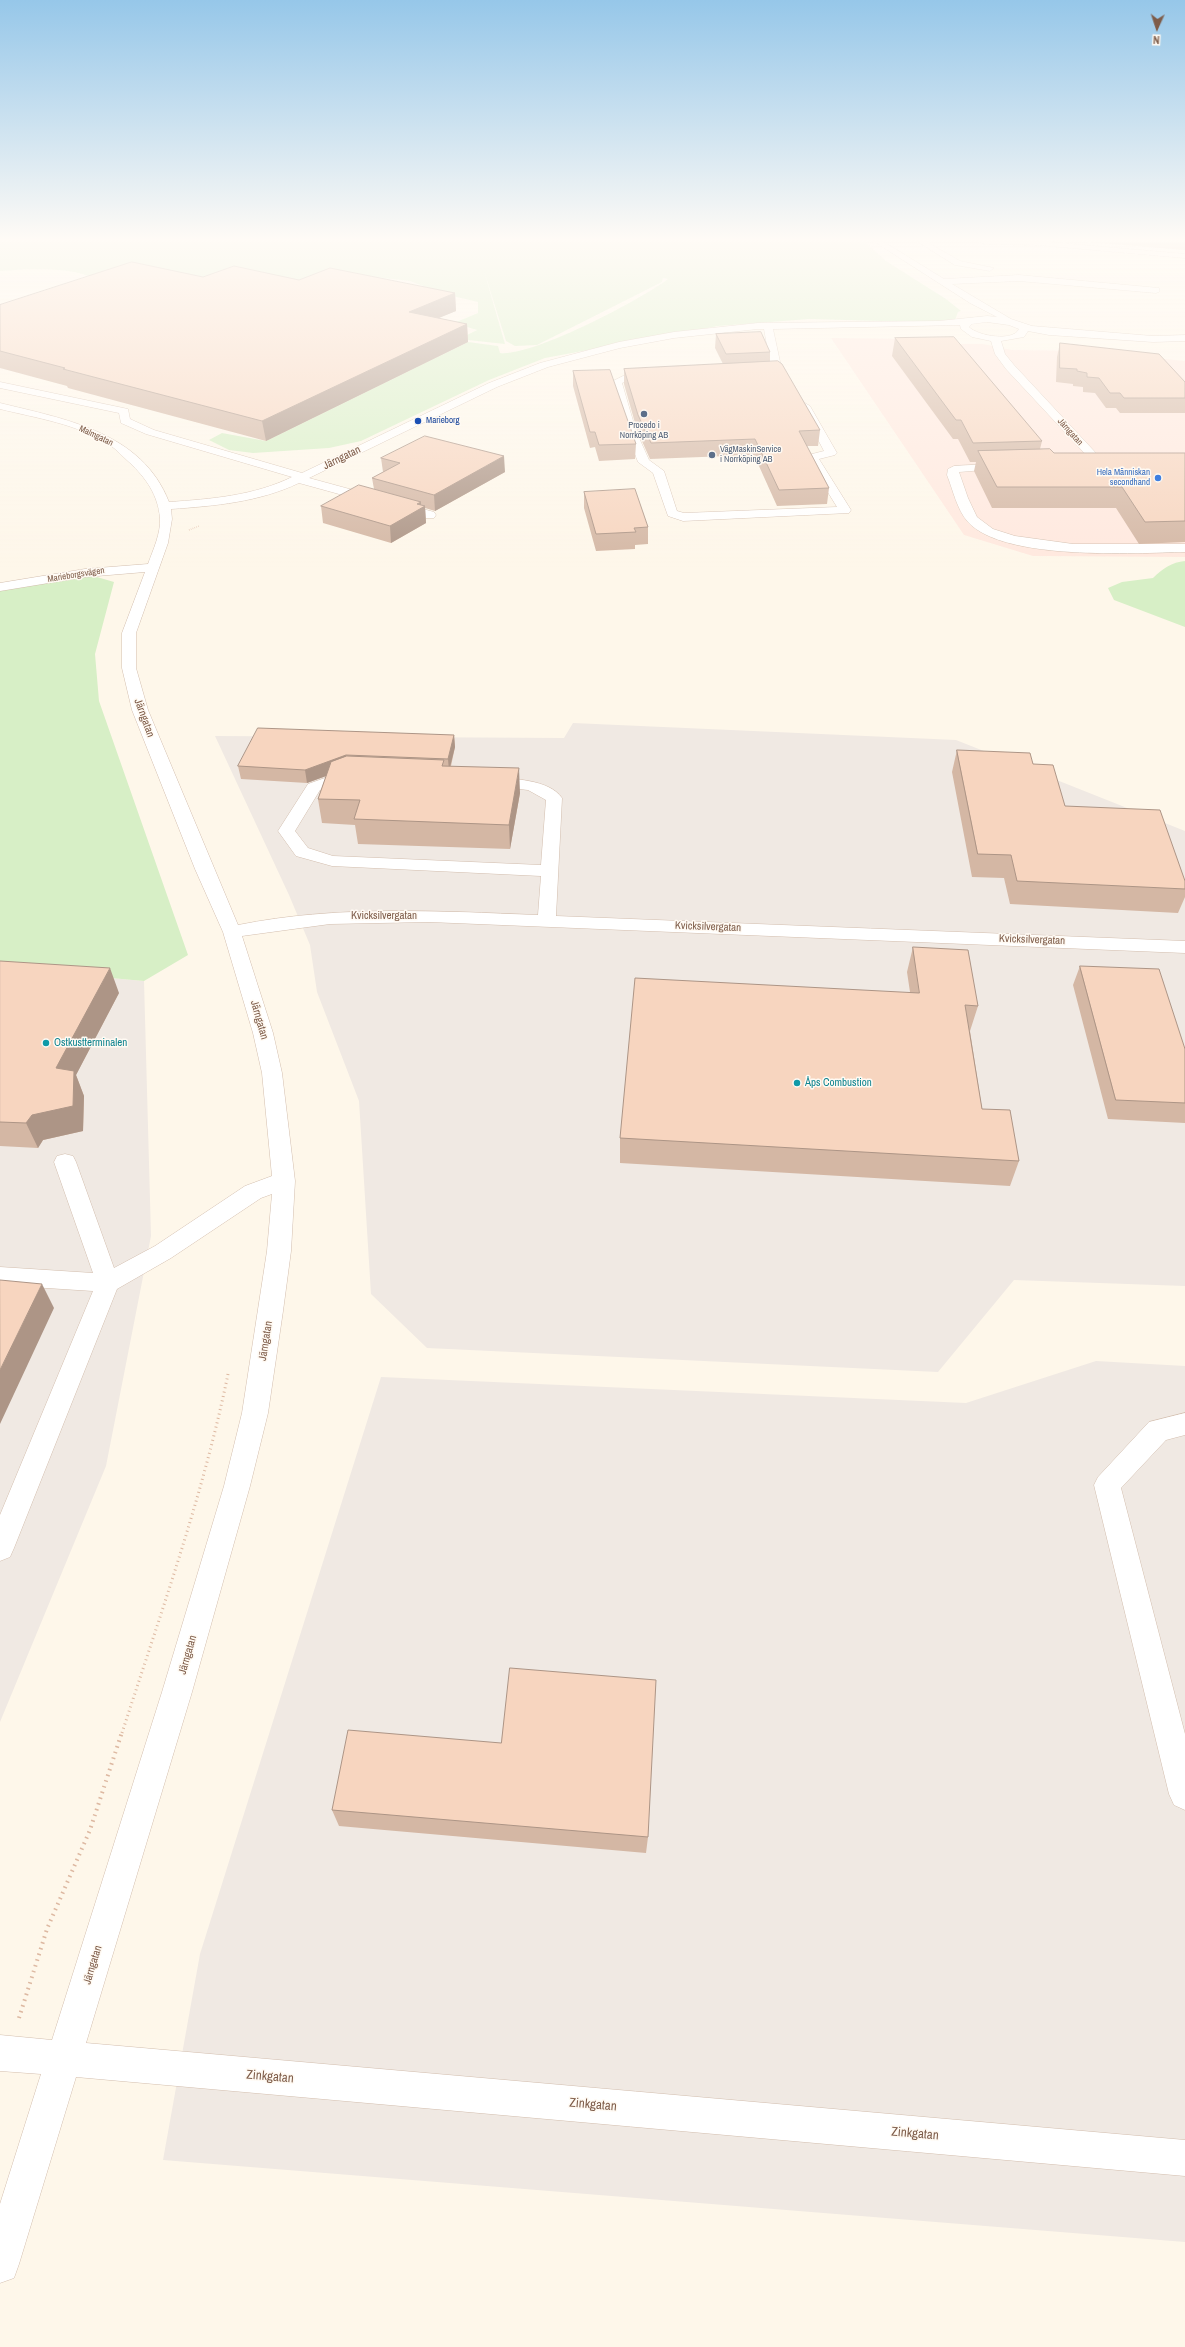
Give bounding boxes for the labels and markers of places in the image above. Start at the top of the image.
marker: Procedo i Norrköping AB [639,409,649,419]
marker: Marieborg [413,416,423,426]
place label: Marieborg [426,416,460,426]
place label: Procedo i Norrköping AB [620,421,668,442]
place label: VägMaskinService i Norrköping AB [720,445,781,466]
marker: VägMaskinService i Norrköping AB [707,450,717,460]
place label: Hela Människan secondhand [1097,468,1150,489]
marker: Hela Människan secondhand [1153,473,1163,483]
place label: Ostkustterminalen [54,1036,127,1050]
marker: Ostkustterminalen [41,1038,51,1048]
place label: Åps Combustion [805,1076,872,1090]
marker: Åps Combustion [792,1078,802,1088]

